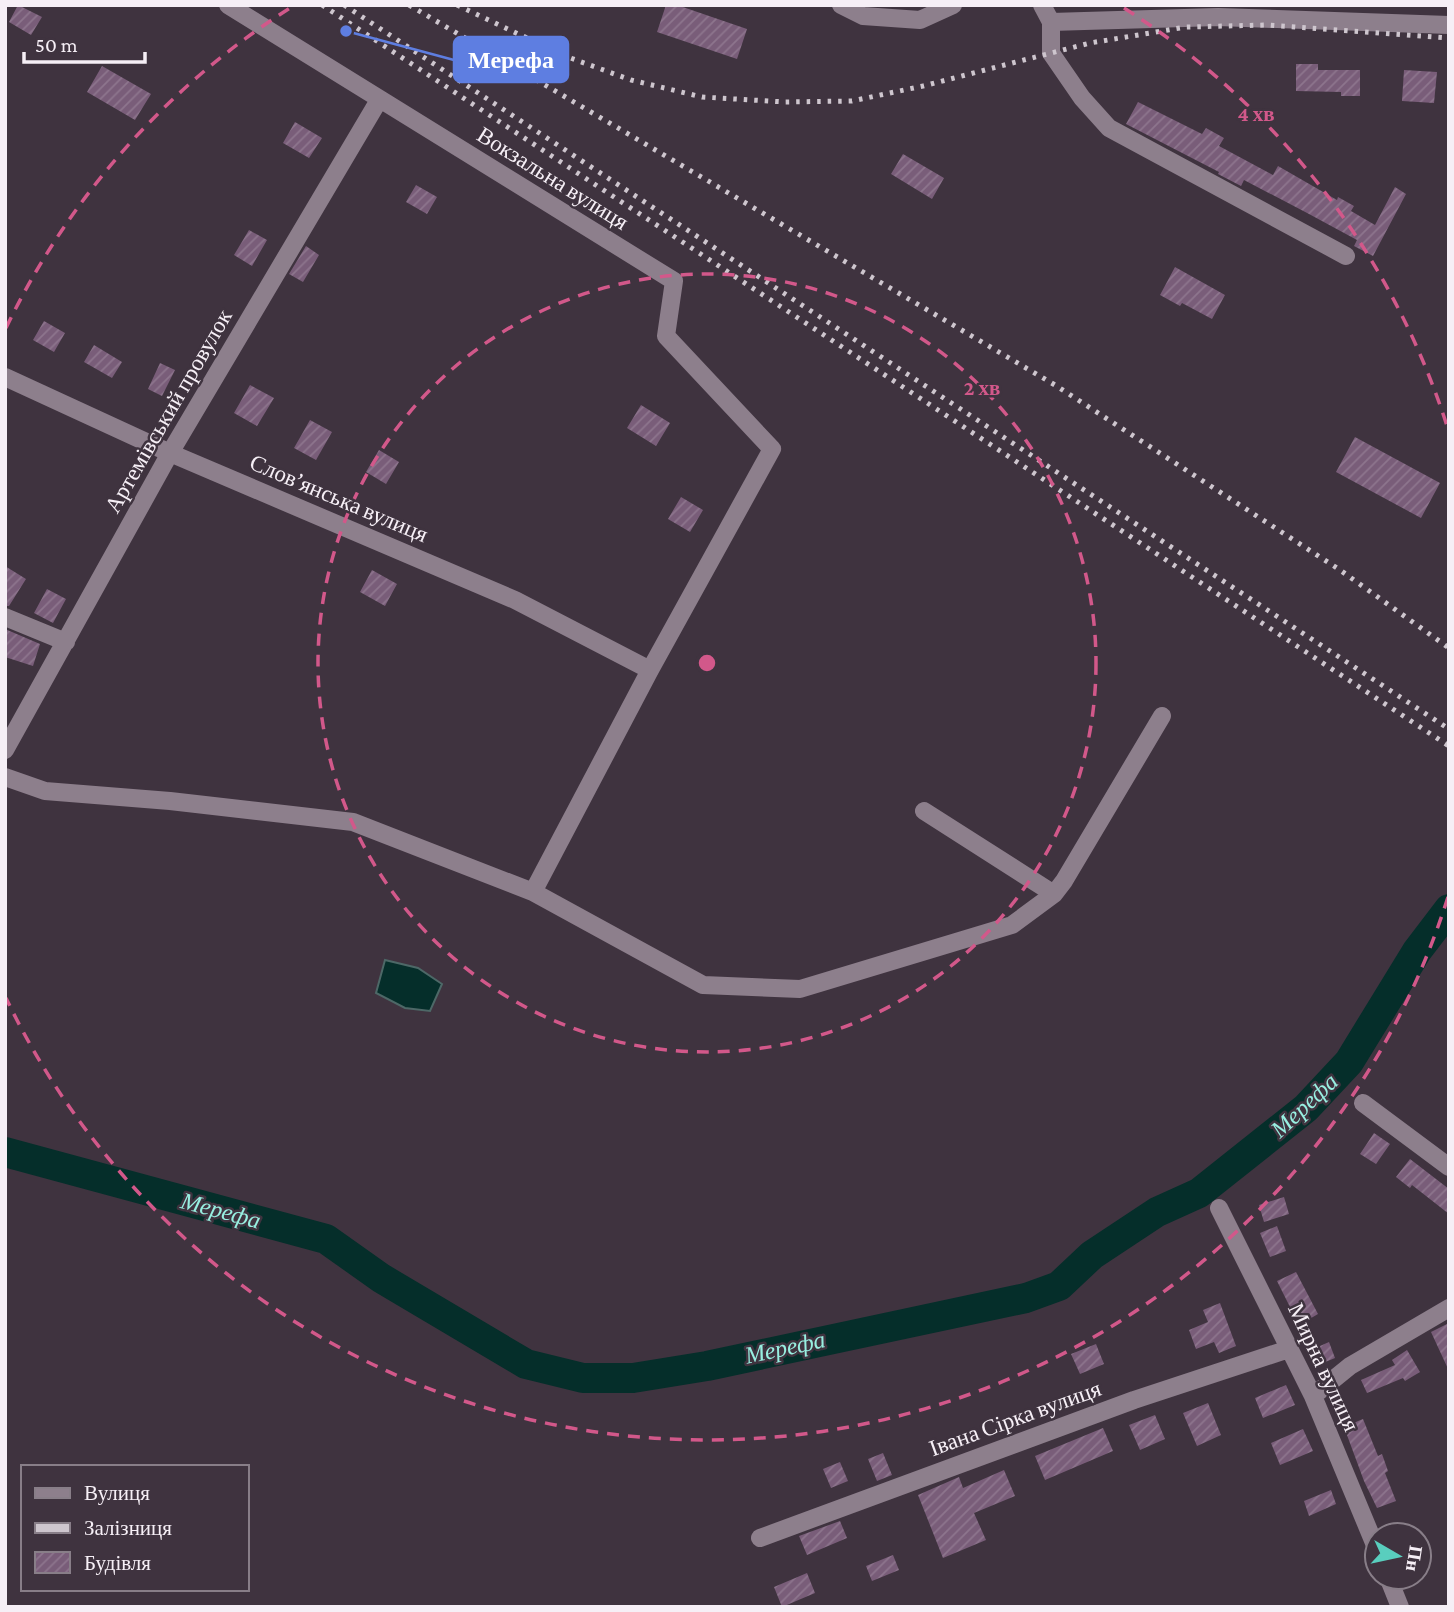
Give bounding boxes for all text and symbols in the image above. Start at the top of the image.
scale bar [24,21,145,65]
text: 50 m [35,33,78,57]
callout: Мерефа [454,37,568,82]
text: Мерефа [468,46,554,73]
text: 4 хв [1237,102,1275,126]
street label: Вокзальна вулиця [473,121,634,235]
street label: Артемівський провулок [99,304,237,517]
text: 2 хв [964,376,1000,400]
street label: Слов’янська вулиця [246,449,432,547]
centre of rings [695,651,719,675]
water label: Мерефа [1264,1067,1343,1143]
water label: Мерефа [177,1186,264,1234]
street label: Мирна вулиця [1283,1299,1365,1436]
water label: Мерефа [741,1325,828,1369]
street label: Івана Сірка вулиця [925,1375,1105,1461]
legend [21,1465,248,1591]
text: Вулиця [84,1481,150,1505]
text: Залізниця [84,1516,172,1540]
north arrow [1363,1521,1433,1591]
text: Пн [1402,1544,1427,1573]
text: Будівля [84,1551,151,1575]

